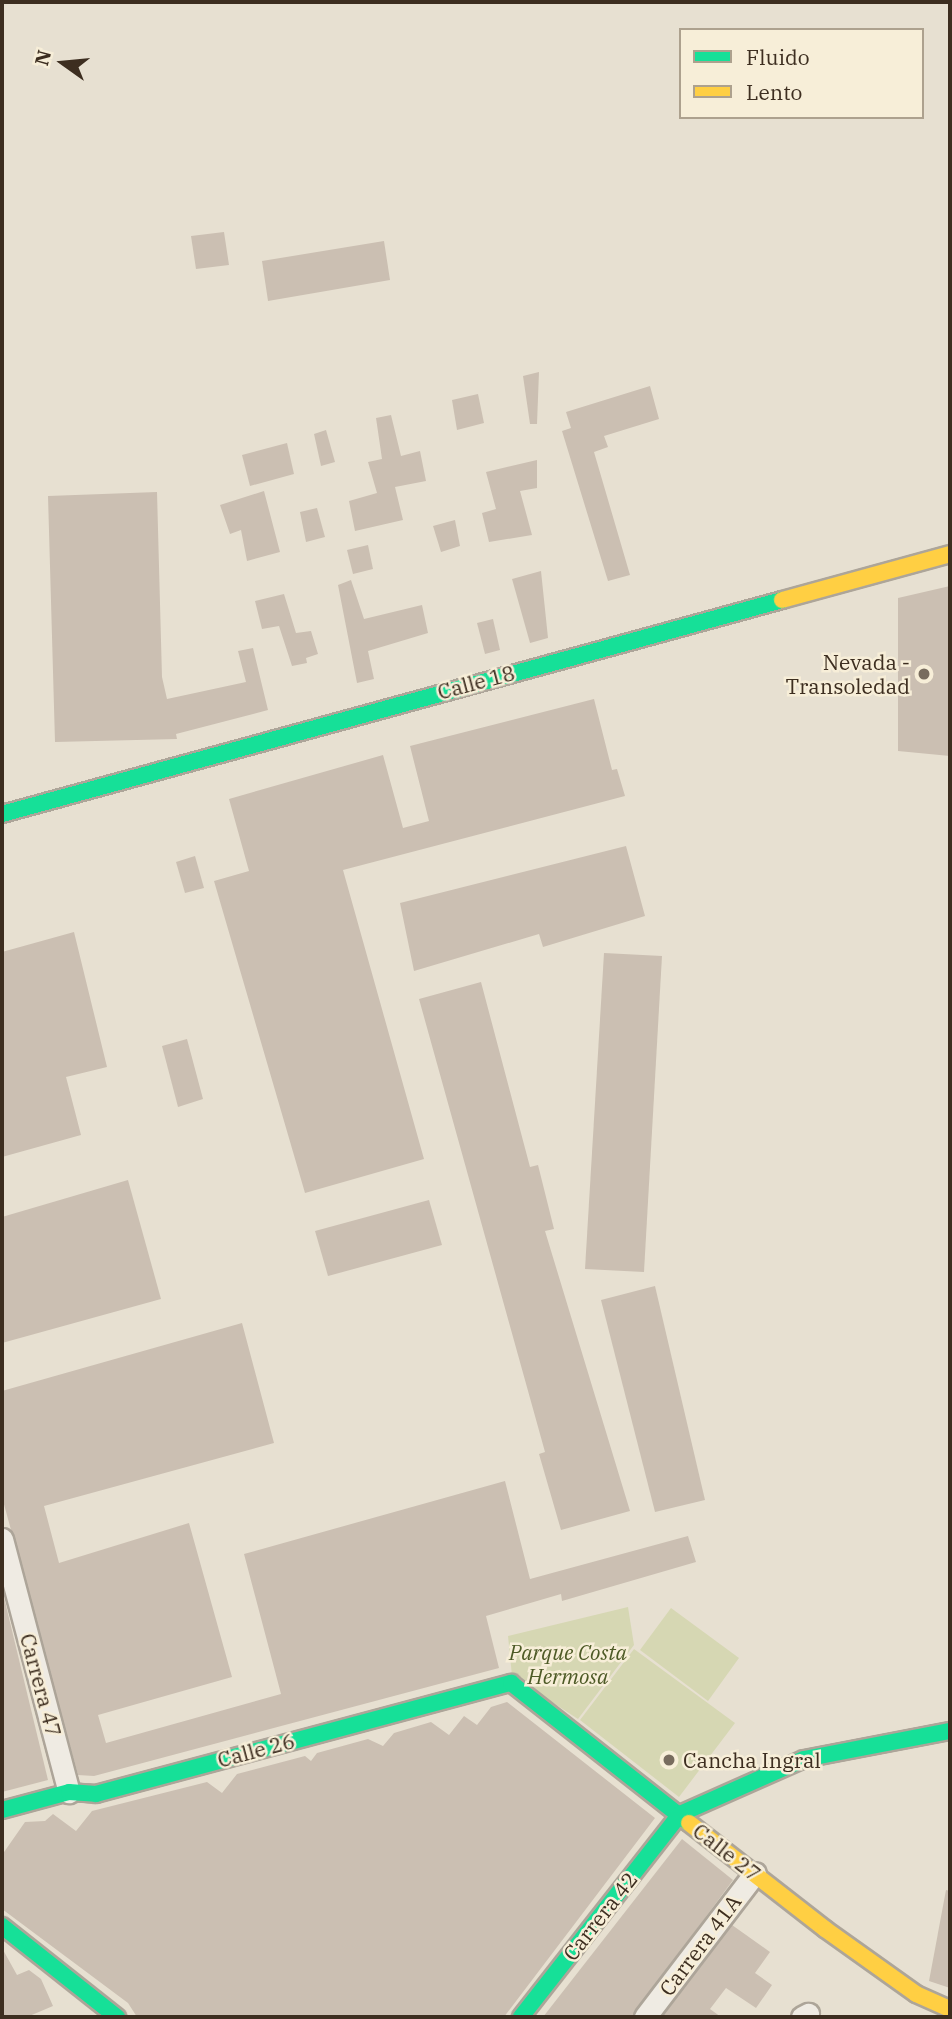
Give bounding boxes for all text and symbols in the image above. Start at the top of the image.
north arrow [28,28,98,98]
legend [679,28,924,119]
text: Fluido [746,43,810,71]
text: N [29,47,56,68]
text: Lento [746,78,802,106]
place label: Nevada - Transoledad [786,649,910,699]
street label: Calle 18 [435,660,517,704]
marker: Nevada - Transoledad [916,666,932,682]
street label: Carrera 47 [15,1631,67,1739]
park label: Parque Costa Hermosa [509,1639,627,1689]
street label: Calle 26 [215,1728,297,1772]
place label: Cancha Ingral [683,1747,821,1773]
marker: Cancha Ingral [661,1752,677,1768]
street label: Calle 27 [688,1818,766,1886]
street label: Carrera 42 [558,1867,642,1965]
street label: Carrera 41A [654,1890,746,2000]

